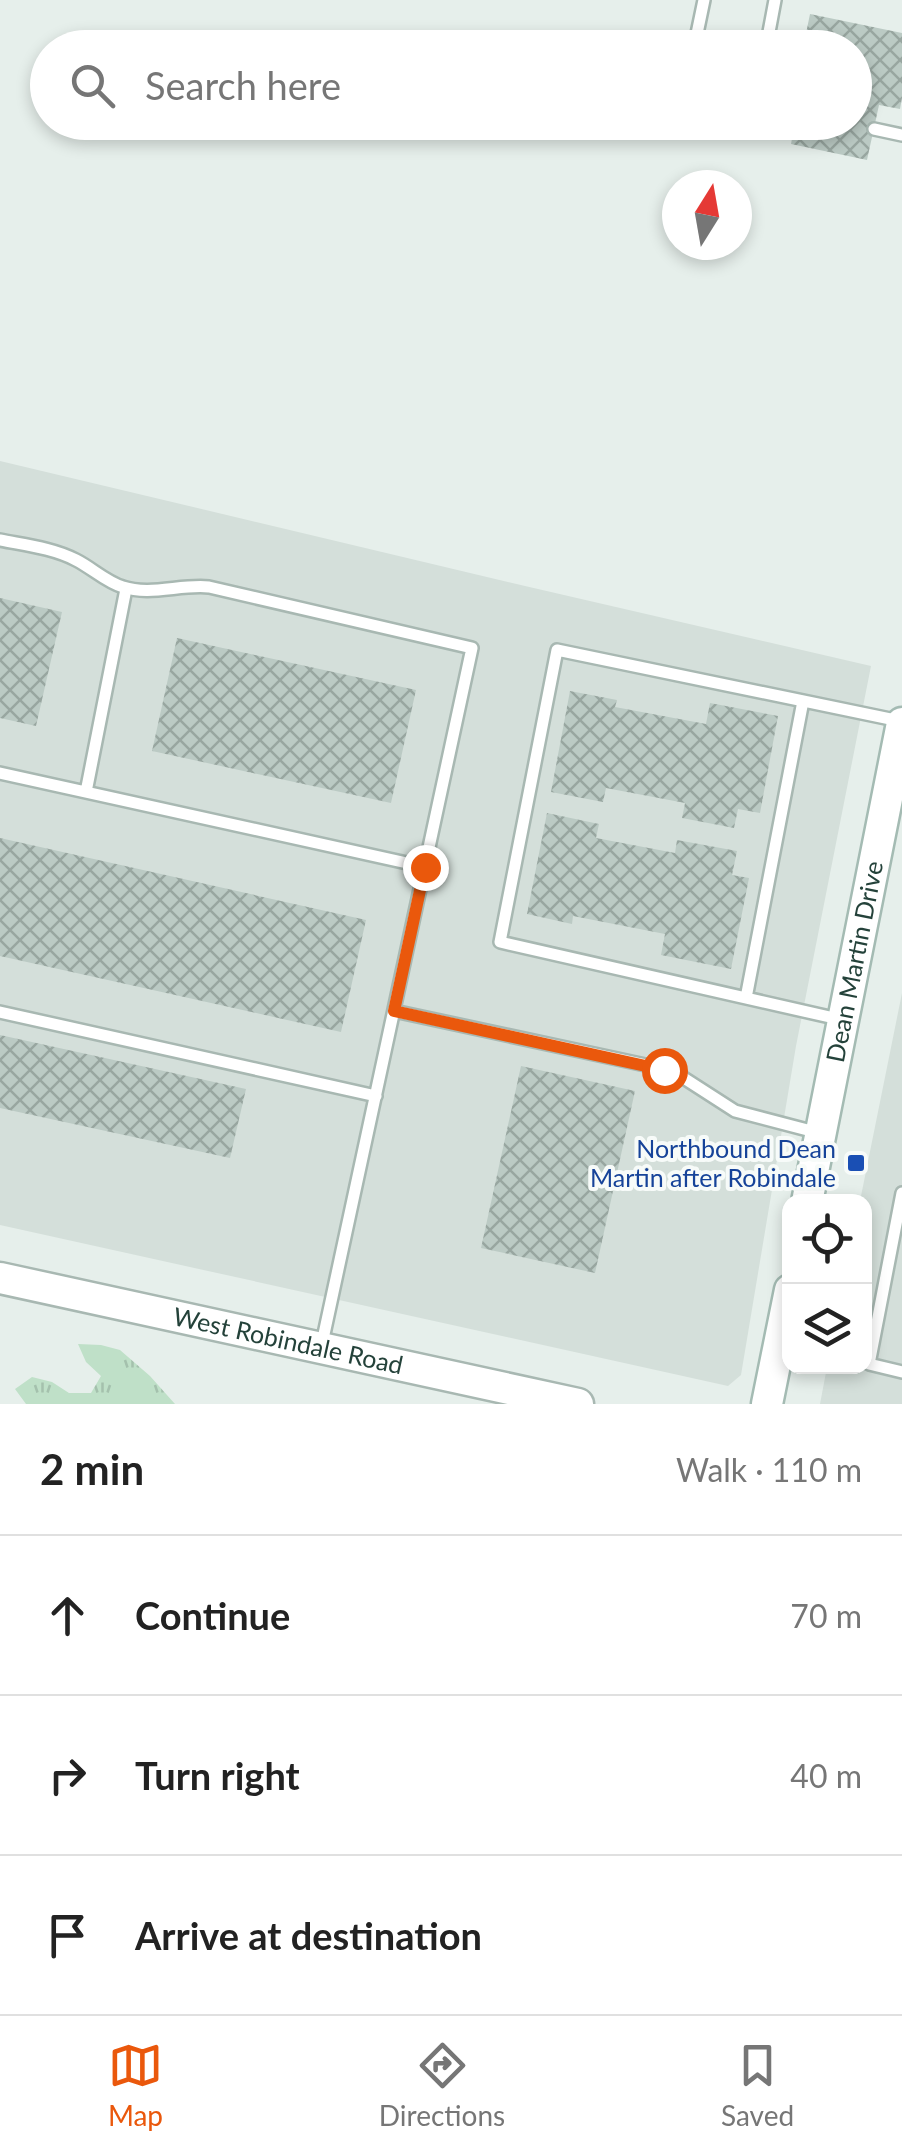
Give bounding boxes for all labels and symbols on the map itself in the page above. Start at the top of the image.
north arrow [662,170,752,260]
route end [403,845,449,891]
street label: Dean Martin Drive [819,858,888,1065]
route start [642,1048,688,1094]
place label: Northbound Dean Martin after Robindale [590,1133,836,1192]
marker: Northbound Dean Martin after Robindale [845,1152,867,1174]
street label: West Robindale Road [171,1300,406,1379]

